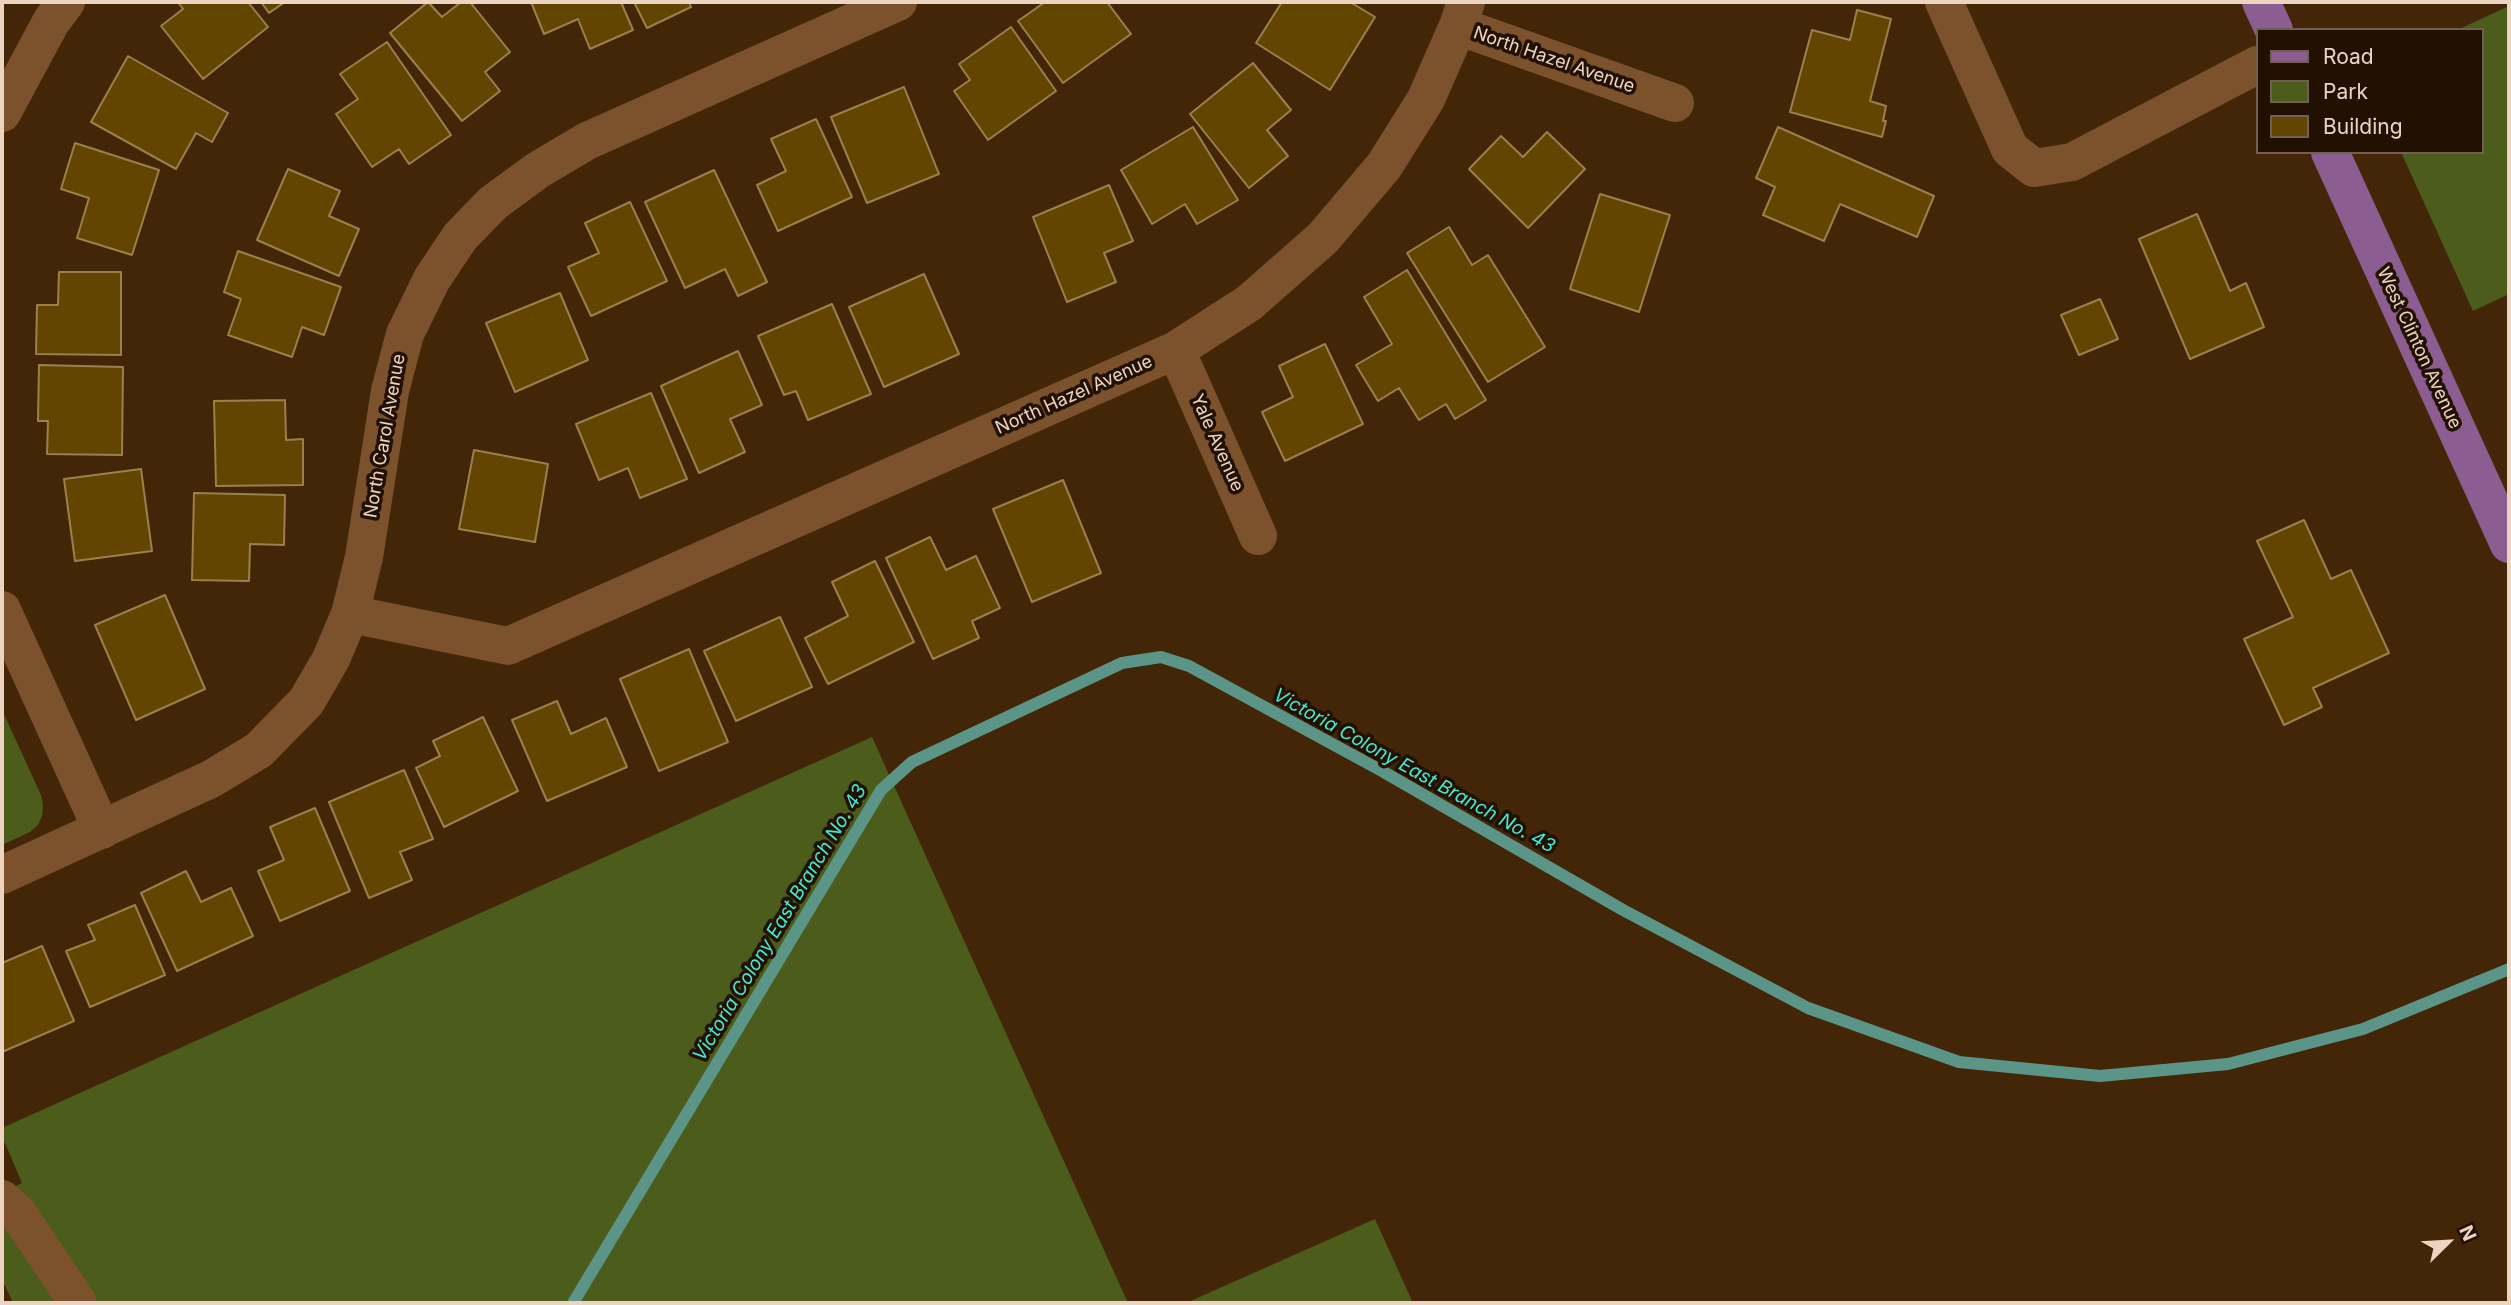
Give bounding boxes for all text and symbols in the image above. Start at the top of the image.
street label: North Hazel Avenue [1470,22,1638,98]
legend [2256,28,2483,154]
text: Road [2323,44,2374,69]
text: Park [2323,79,2368,104]
text: Building [2323,114,2403,139]
street label: West Clinton Avenue [2372,264,2466,432]
street label: North Hazel Avenue [992,351,1156,439]
street label: North Carol Avenue [360,352,410,520]
street label: Yale Avenue [1186,391,1248,495]
water label: Victoria Colony East Branch No. 43 [1269,684,1559,858]
water label: Victoria Colony East Branch No. 43 [688,781,872,1065]
north arrow [2413,1207,2483,1277]
text: N [2454,1222,2481,1245]

